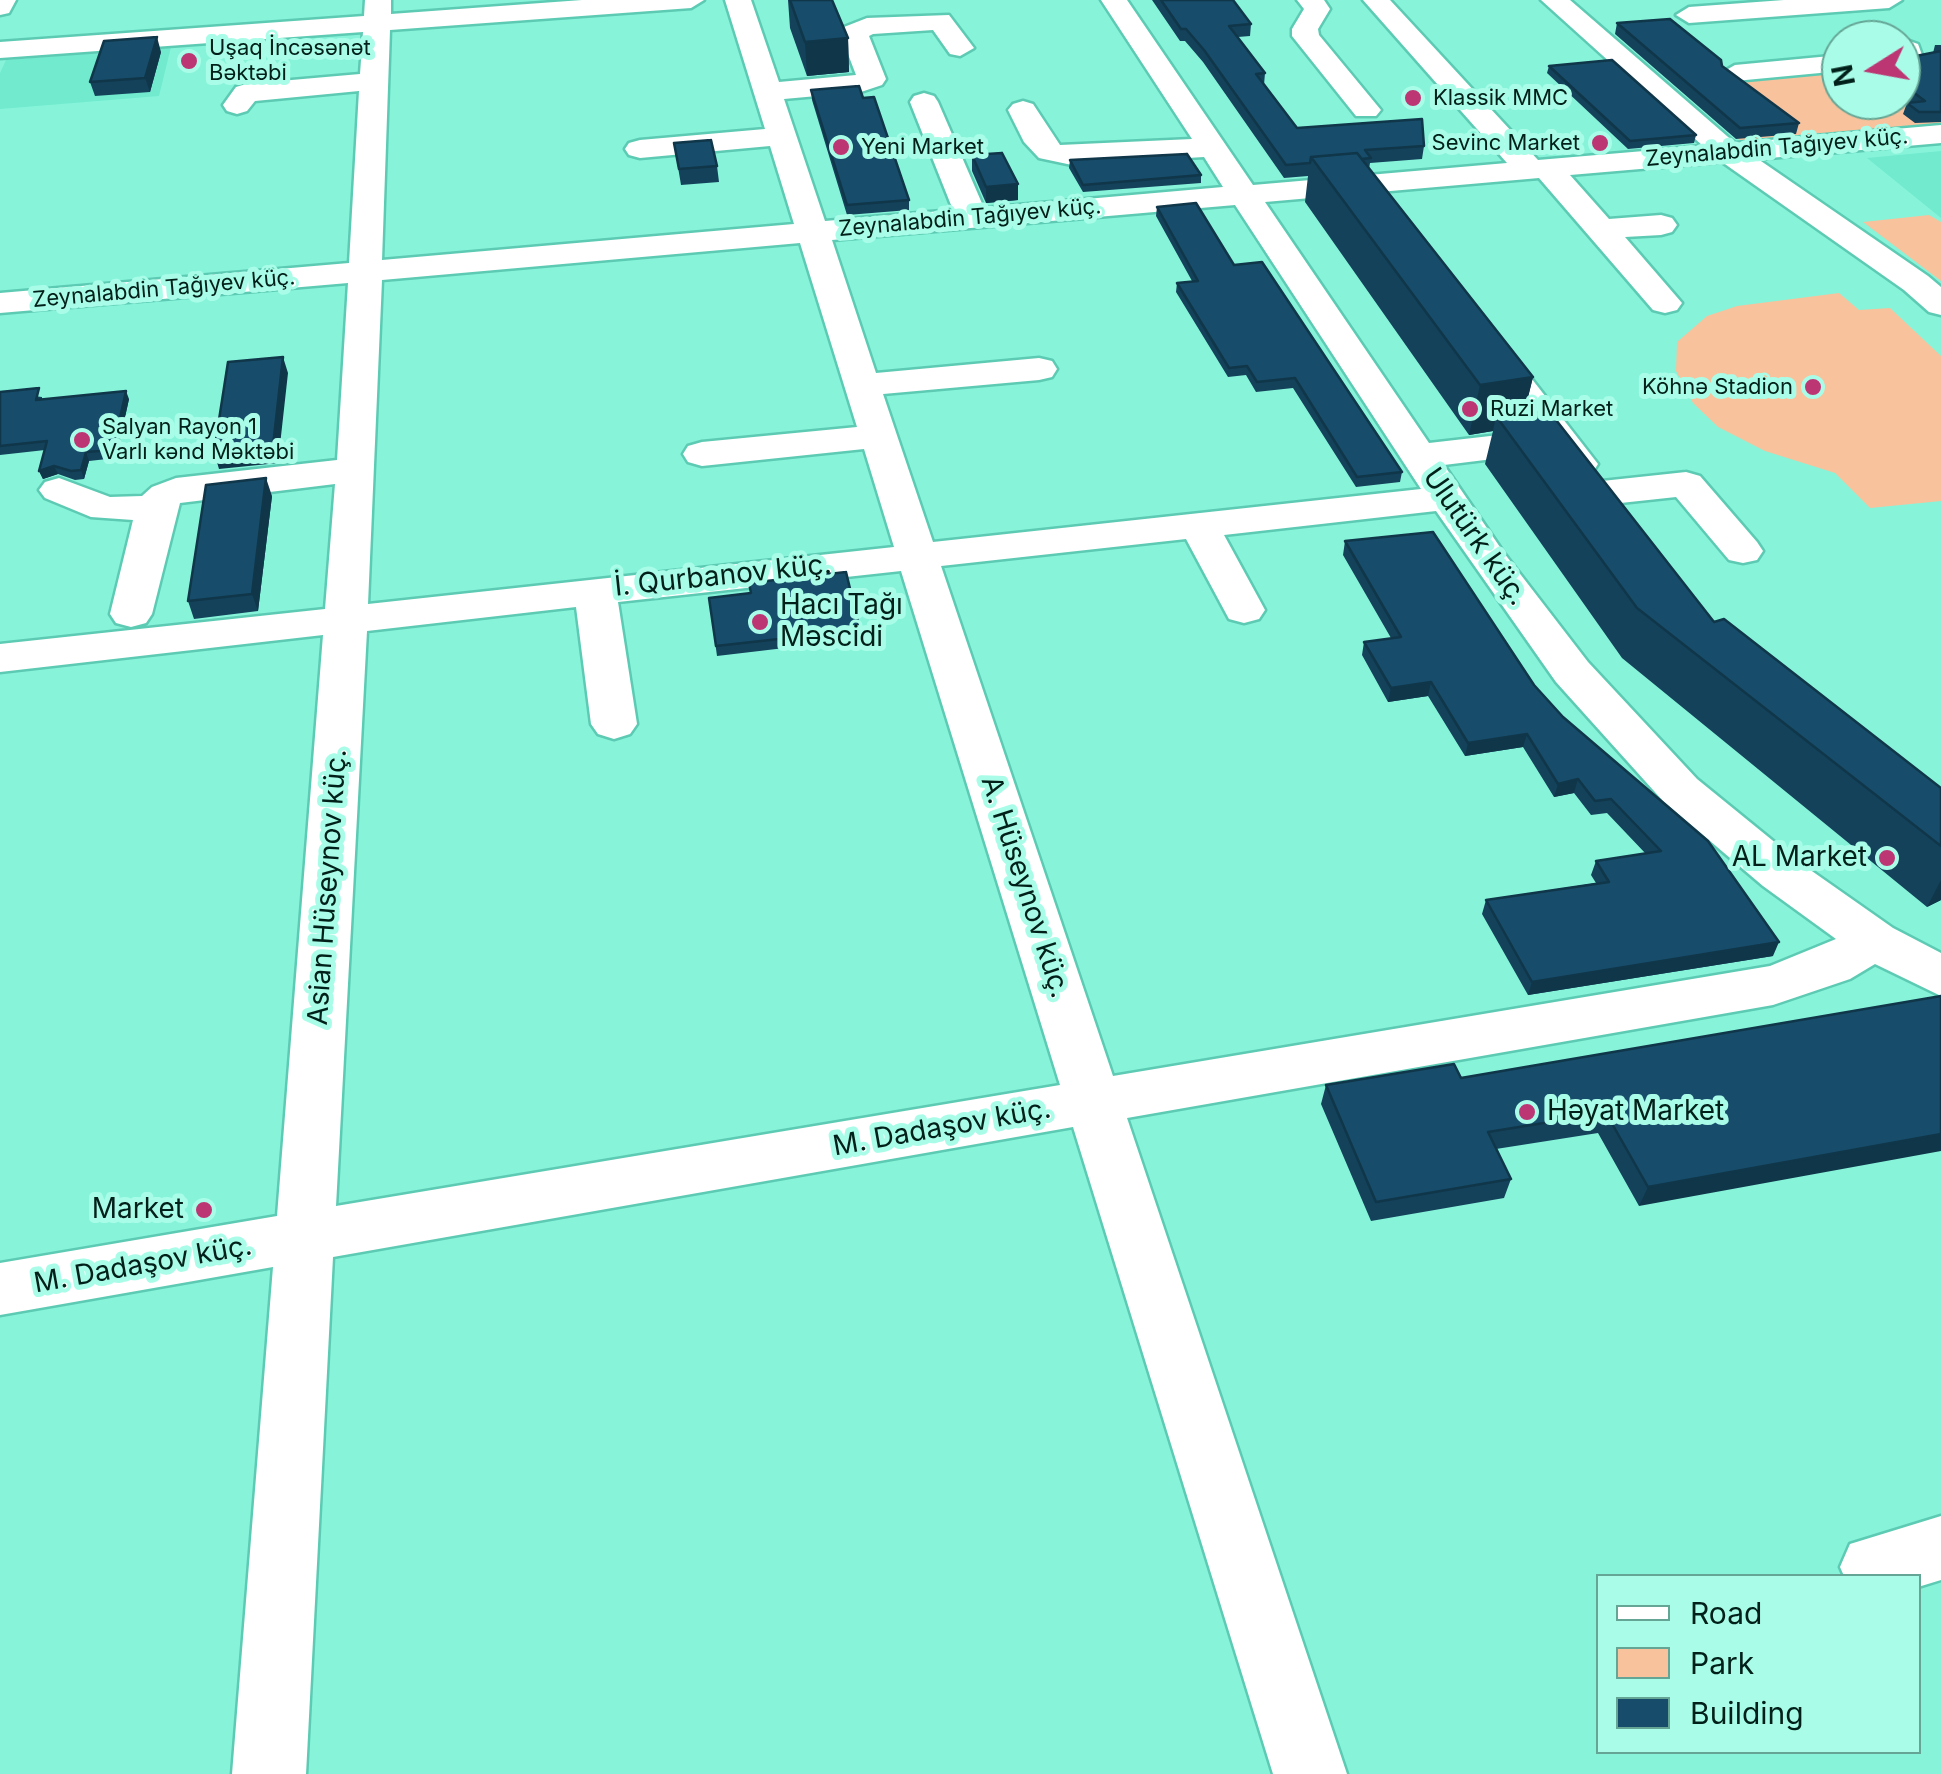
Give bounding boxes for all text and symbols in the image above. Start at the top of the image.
north arrow [1821,20,1921,120]
place label: Uşaq İncəsənət Bəktəbi [209,35,371,86]
marker: Uşaq İncəsənət Bəktəbi [178,50,200,72]
text: N [1825,62,1862,89]
place label: Klassik MMC [1433,85,1568,111]
marker: Klassik MMC [1402,87,1424,109]
street label: Zeynalabdin Tağıyev küç. [1644,123,1910,173]
place label: Sevinc Market [1432,130,1580,156]
marker: Sevinc Market [1589,132,1611,154]
place label: Yeni Market [861,134,984,160]
marker: Yeni Market [830,136,852,158]
street label: Zeynalabdin Tağıyev küç. [837,193,1103,243]
street label: Zeynalabdin Tağıyev küç. [31,264,297,314]
place label: Köhnə Stadion [1642,374,1793,400]
marker: Köhnə Stadion [1802,376,1824,398]
place label: Ruzi Market [1490,396,1613,422]
marker: Ruzi Market [1459,398,1481,420]
place label: Salyan Rayon 1 Varlı kənd Məktəbi [102,414,294,466]
marker: Salyan Rayon 1 Varlı kənd Məktəbi [71,429,93,451]
street label: Ulutürk küç. [1415,462,1535,612]
street label: İ. Qurbanov küç. [613,548,833,604]
place label: Hacı Tağı Məscidi [780,589,903,655]
marker: Hacı Tağı Məscidi [749,611,771,633]
street label: Asian Hüseynov küç. [302,748,354,1026]
street label: A. Hüseynov küç. [973,772,1077,1002]
place label: AL Market [1732,841,1867,875]
marker: AL Market [1876,847,1898,869]
street label: M. Dadaşov küç. [830,1092,1054,1164]
place label: Həyat Market [1547,1095,1724,1129]
marker: Həyat Market [1516,1101,1538,1123]
place label: Market [92,1193,184,1227]
marker: Market [193,1199,215,1221]
street label: M. Dadaşov küç. [31,1229,255,1301]
legend [1596,1574,1921,1754]
text: Road [1690,1595,1762,1631]
text: Park [1690,1645,1754,1681]
text: Building [1690,1695,1804,1731]

